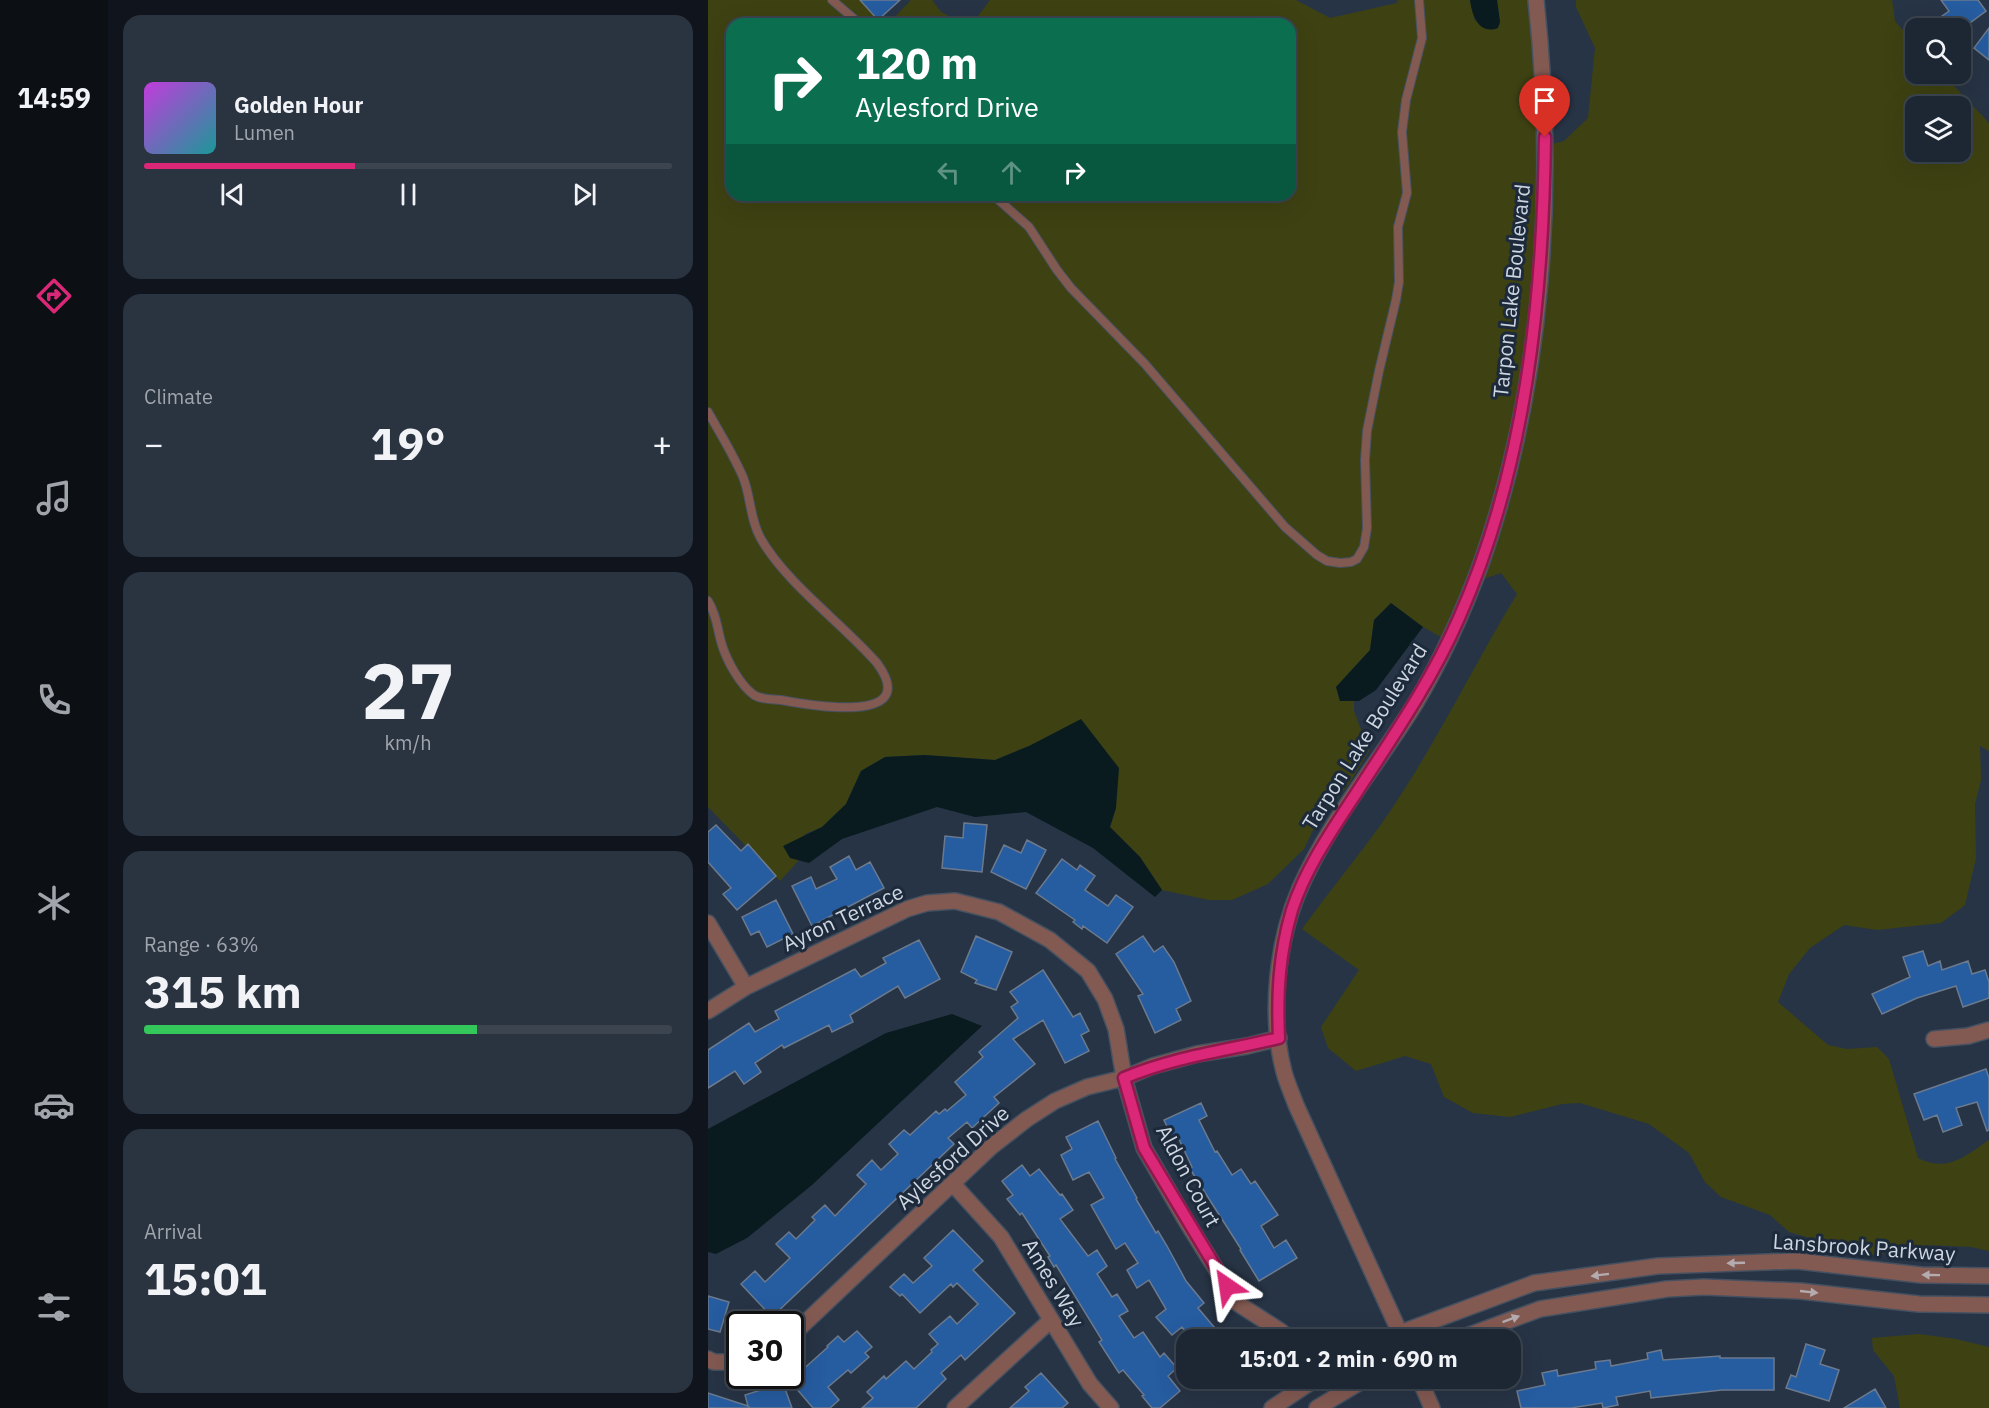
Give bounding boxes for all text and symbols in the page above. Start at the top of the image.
map controls [1905,18,1971,162]
button: search [1905,18,1971,84]
text: 120 m [855,36,978,91]
icon: right [756,42,834,120]
pin [1519,75,1570,137]
text: 14:59 [17,80,91,115]
icon: arrive [1528,84,1561,117]
text: Aylesford Drive [855,89,1039,124]
text: Golden Hour [234,90,363,119]
button: layers [1905,96,1971,162]
text: Lumen [234,119,295,146]
icon: left [932,156,965,189]
icon: ahead [995,156,1028,189]
icon: right [1058,156,1091,189]
icon: previous [216,178,249,211]
icon: pause [392,178,425,211]
icon: next [568,178,601,211]
street label: Tarpon Lake Boulevard [1486,183,1536,399]
icon: directions [33,275,75,317]
text: Climate [144,383,213,410]
text: 19° [370,414,446,472]
text: − [144,422,164,465]
text: + [652,422,672,465]
icon: music [33,477,75,519]
street label: Tarpon Lake Boulevard [1295,638,1433,835]
text: 27 [361,639,455,740]
icon: phone [33,679,75,721]
text: km/h [384,729,432,756]
street label: Ayron Terrace [777,877,908,957]
icon: climate [33,882,75,924]
text: Range · 63% [144,931,259,958]
text: 315 km [144,962,302,1020]
icon: car [33,1084,75,1126]
street label: Aylesford Drive [890,1099,1015,1215]
street label: Aldon Court [1150,1120,1228,1231]
text: Arrival [144,1218,202,1245]
street label: Lansbrook Parkway [1772,1227,1957,1267]
street label: Ames Way [1016,1233,1092,1332]
text: 15:01 [144,1249,267,1307]
position arrow [1195,1254,1259,1318]
one-way arrow [1727,1259,1746,1268]
one-way arrow [1591,1270,1610,1279]
one-way arrow [1921,1271,1940,1280]
icon: filters [33,1286,75,1328]
one-way arrow [1800,1287,1819,1297]
speed limit sign: 30 [726,1311,804,1389]
one-way arrow [1502,1314,1520,1324]
text: 15:01 · 2 min · 690 m [1239,1344,1458,1373]

